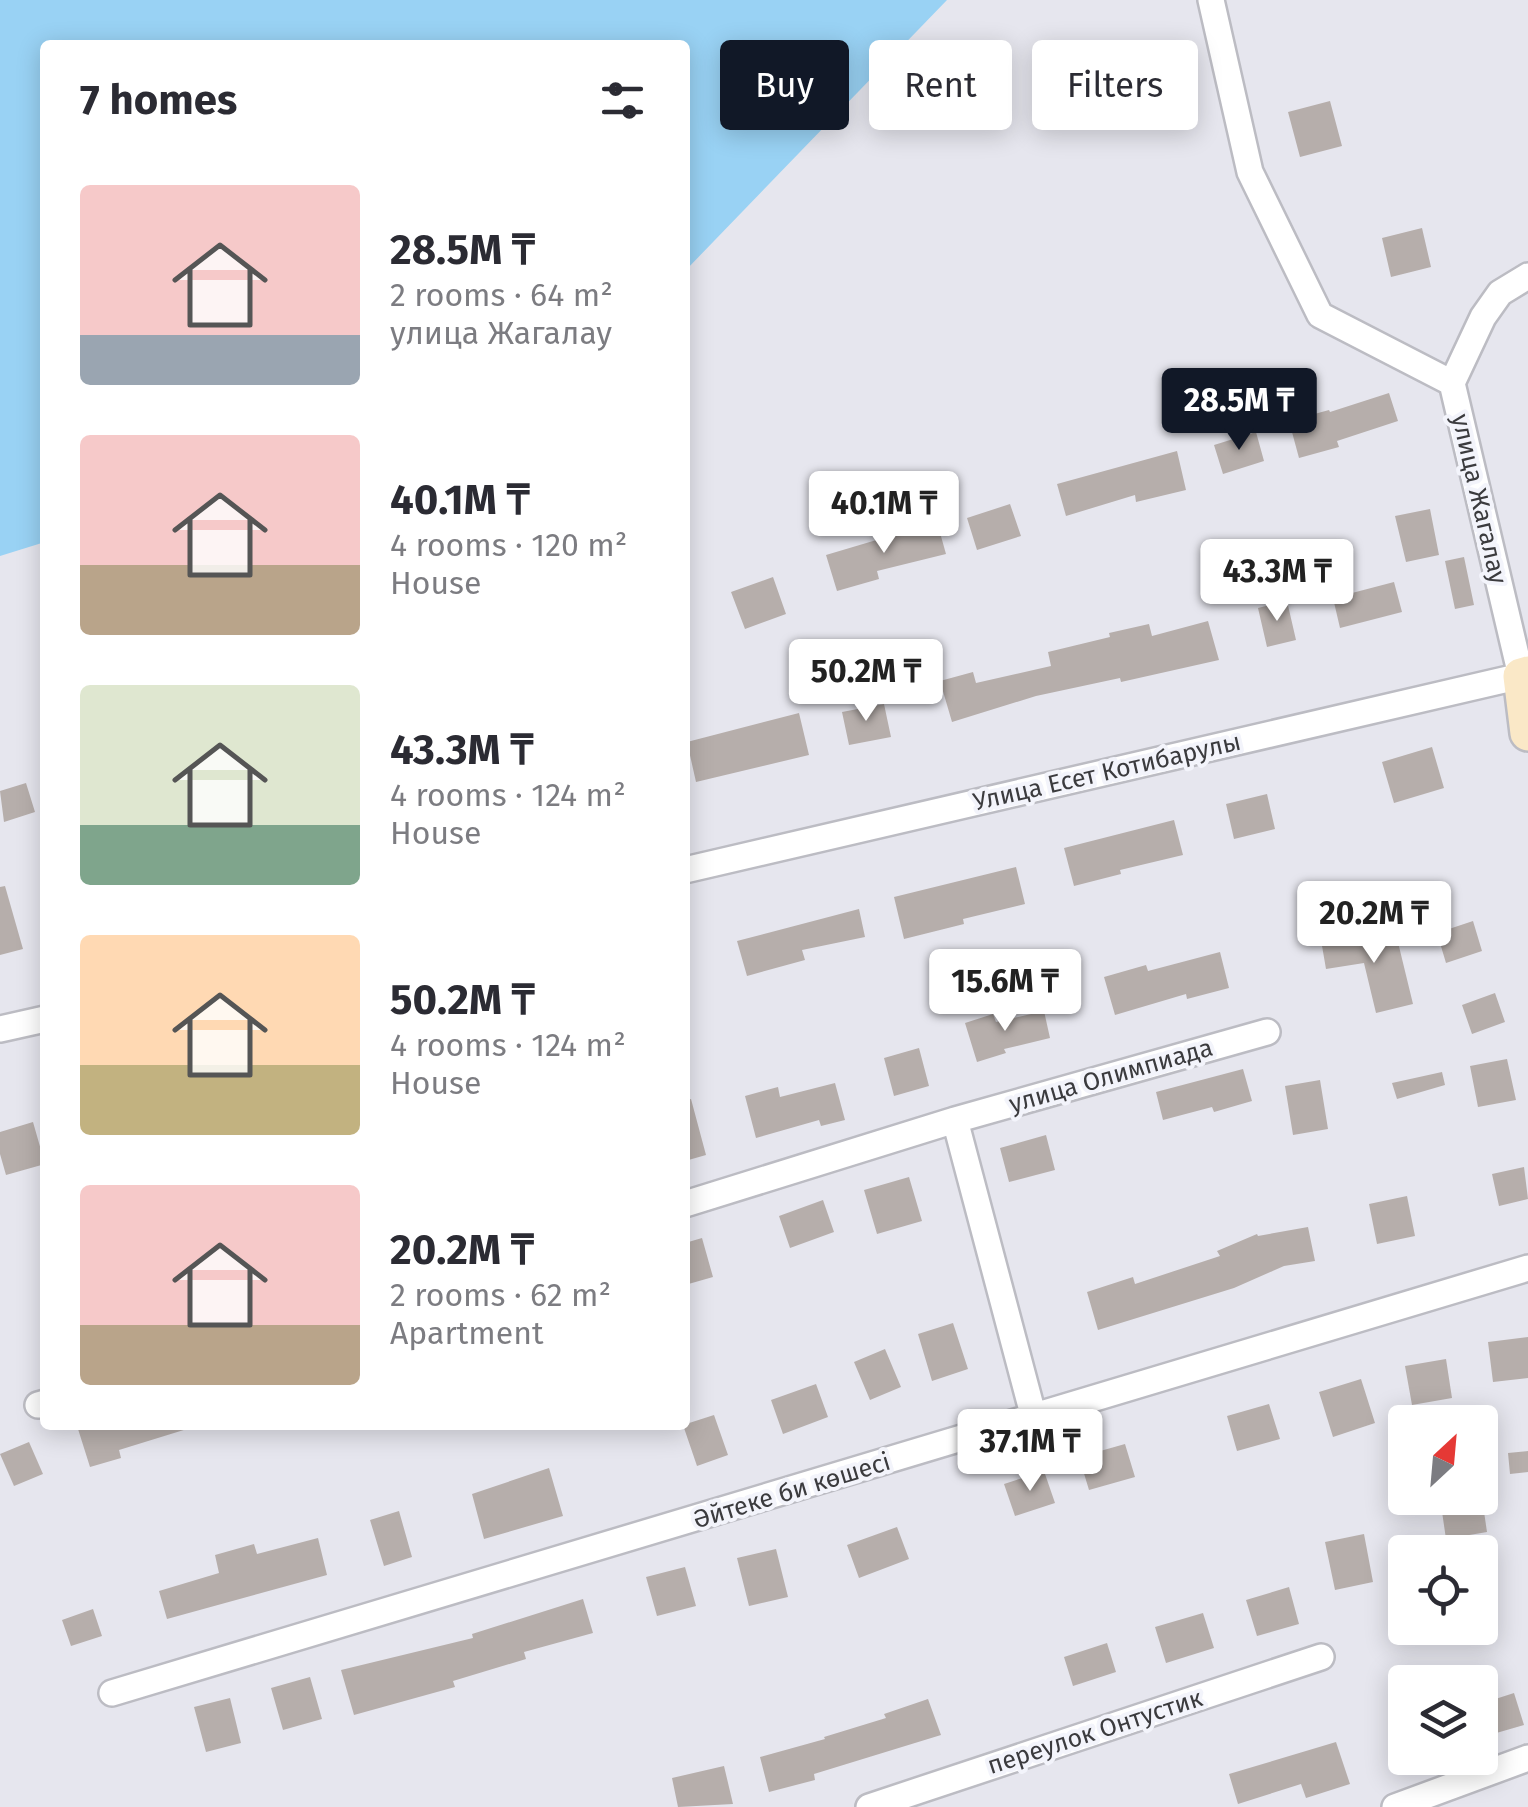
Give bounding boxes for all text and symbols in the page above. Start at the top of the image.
chip: Buy [720,40,849,130]
chip: Rent [869,40,1012,130]
chip: Filters [1032,40,1198,130]
icon: filters [595,73,650,128]
text: 7 homes [80,75,237,125]
icon: home [160,225,280,345]
text: 28.5M ₸ [390,225,535,275]
text: 2 rooms · 64 m² [390,276,613,314]
text: улица Жагалау [390,314,612,352]
pin: 28.5M ₸ [1147,368,1331,453]
text: 28.5M ₸ [1184,381,1294,419]
street label: улица Жагалау [1445,411,1513,588]
pin: 40.1M ₸ [792,471,976,556]
icon: home [160,475,280,595]
text: 40.1M ₸ [390,475,530,525]
text: 40.1M ₸ [831,484,937,522]
text: 4 rooms · 120 m² [390,526,627,564]
pin: 43.3M ₸ [1185,539,1369,624]
text: 43.3M ₸ [1222,552,1332,590]
text: House [390,564,481,602]
pin: 50.2M ₸ [774,639,958,724]
text: 50.2M ₸ [811,652,921,690]
icon: home [160,725,280,845]
text: 43.3M ₸ [390,725,533,775]
street label: Улица Есет Котибарулы [970,727,1244,817]
text: 4 rooms · 124 m² [390,776,626,814]
text: House [390,814,481,852]
pin: 20.2M ₸ [1282,881,1466,966]
text: 20.2M ₸ [1319,894,1429,932]
pin: 15.6M ₸ [913,949,1097,1034]
text: 15.6M ₸ [951,962,1059,1000]
icon: home [160,975,280,1095]
text: 50.2M ₸ [390,975,535,1025]
text: 4 rooms · 124 m² [390,1026,626,1064]
street label: улица Олимпиада [1006,1033,1216,1119]
text: House [390,1064,481,1102]
icon: home [160,1225,280,1345]
text: 20.2M ₸ [390,1225,534,1275]
text: 2 rooms · 62 m² [390,1276,611,1314]
text: Apartment [390,1314,544,1352]
north arrow [1388,1405,1498,1515]
map controls [1388,1405,1498,1775]
pin: 37.1M ₸ [938,1409,1122,1494]
text: 37.1M ₸ [980,1422,1081,1460]
street label: Әйтеке би көшесі [690,1447,894,1535]
button: locate [1388,1535,1498,1645]
button: layers [1388,1665,1498,1775]
street label: переулок Онтустик [984,1683,1206,1781]

